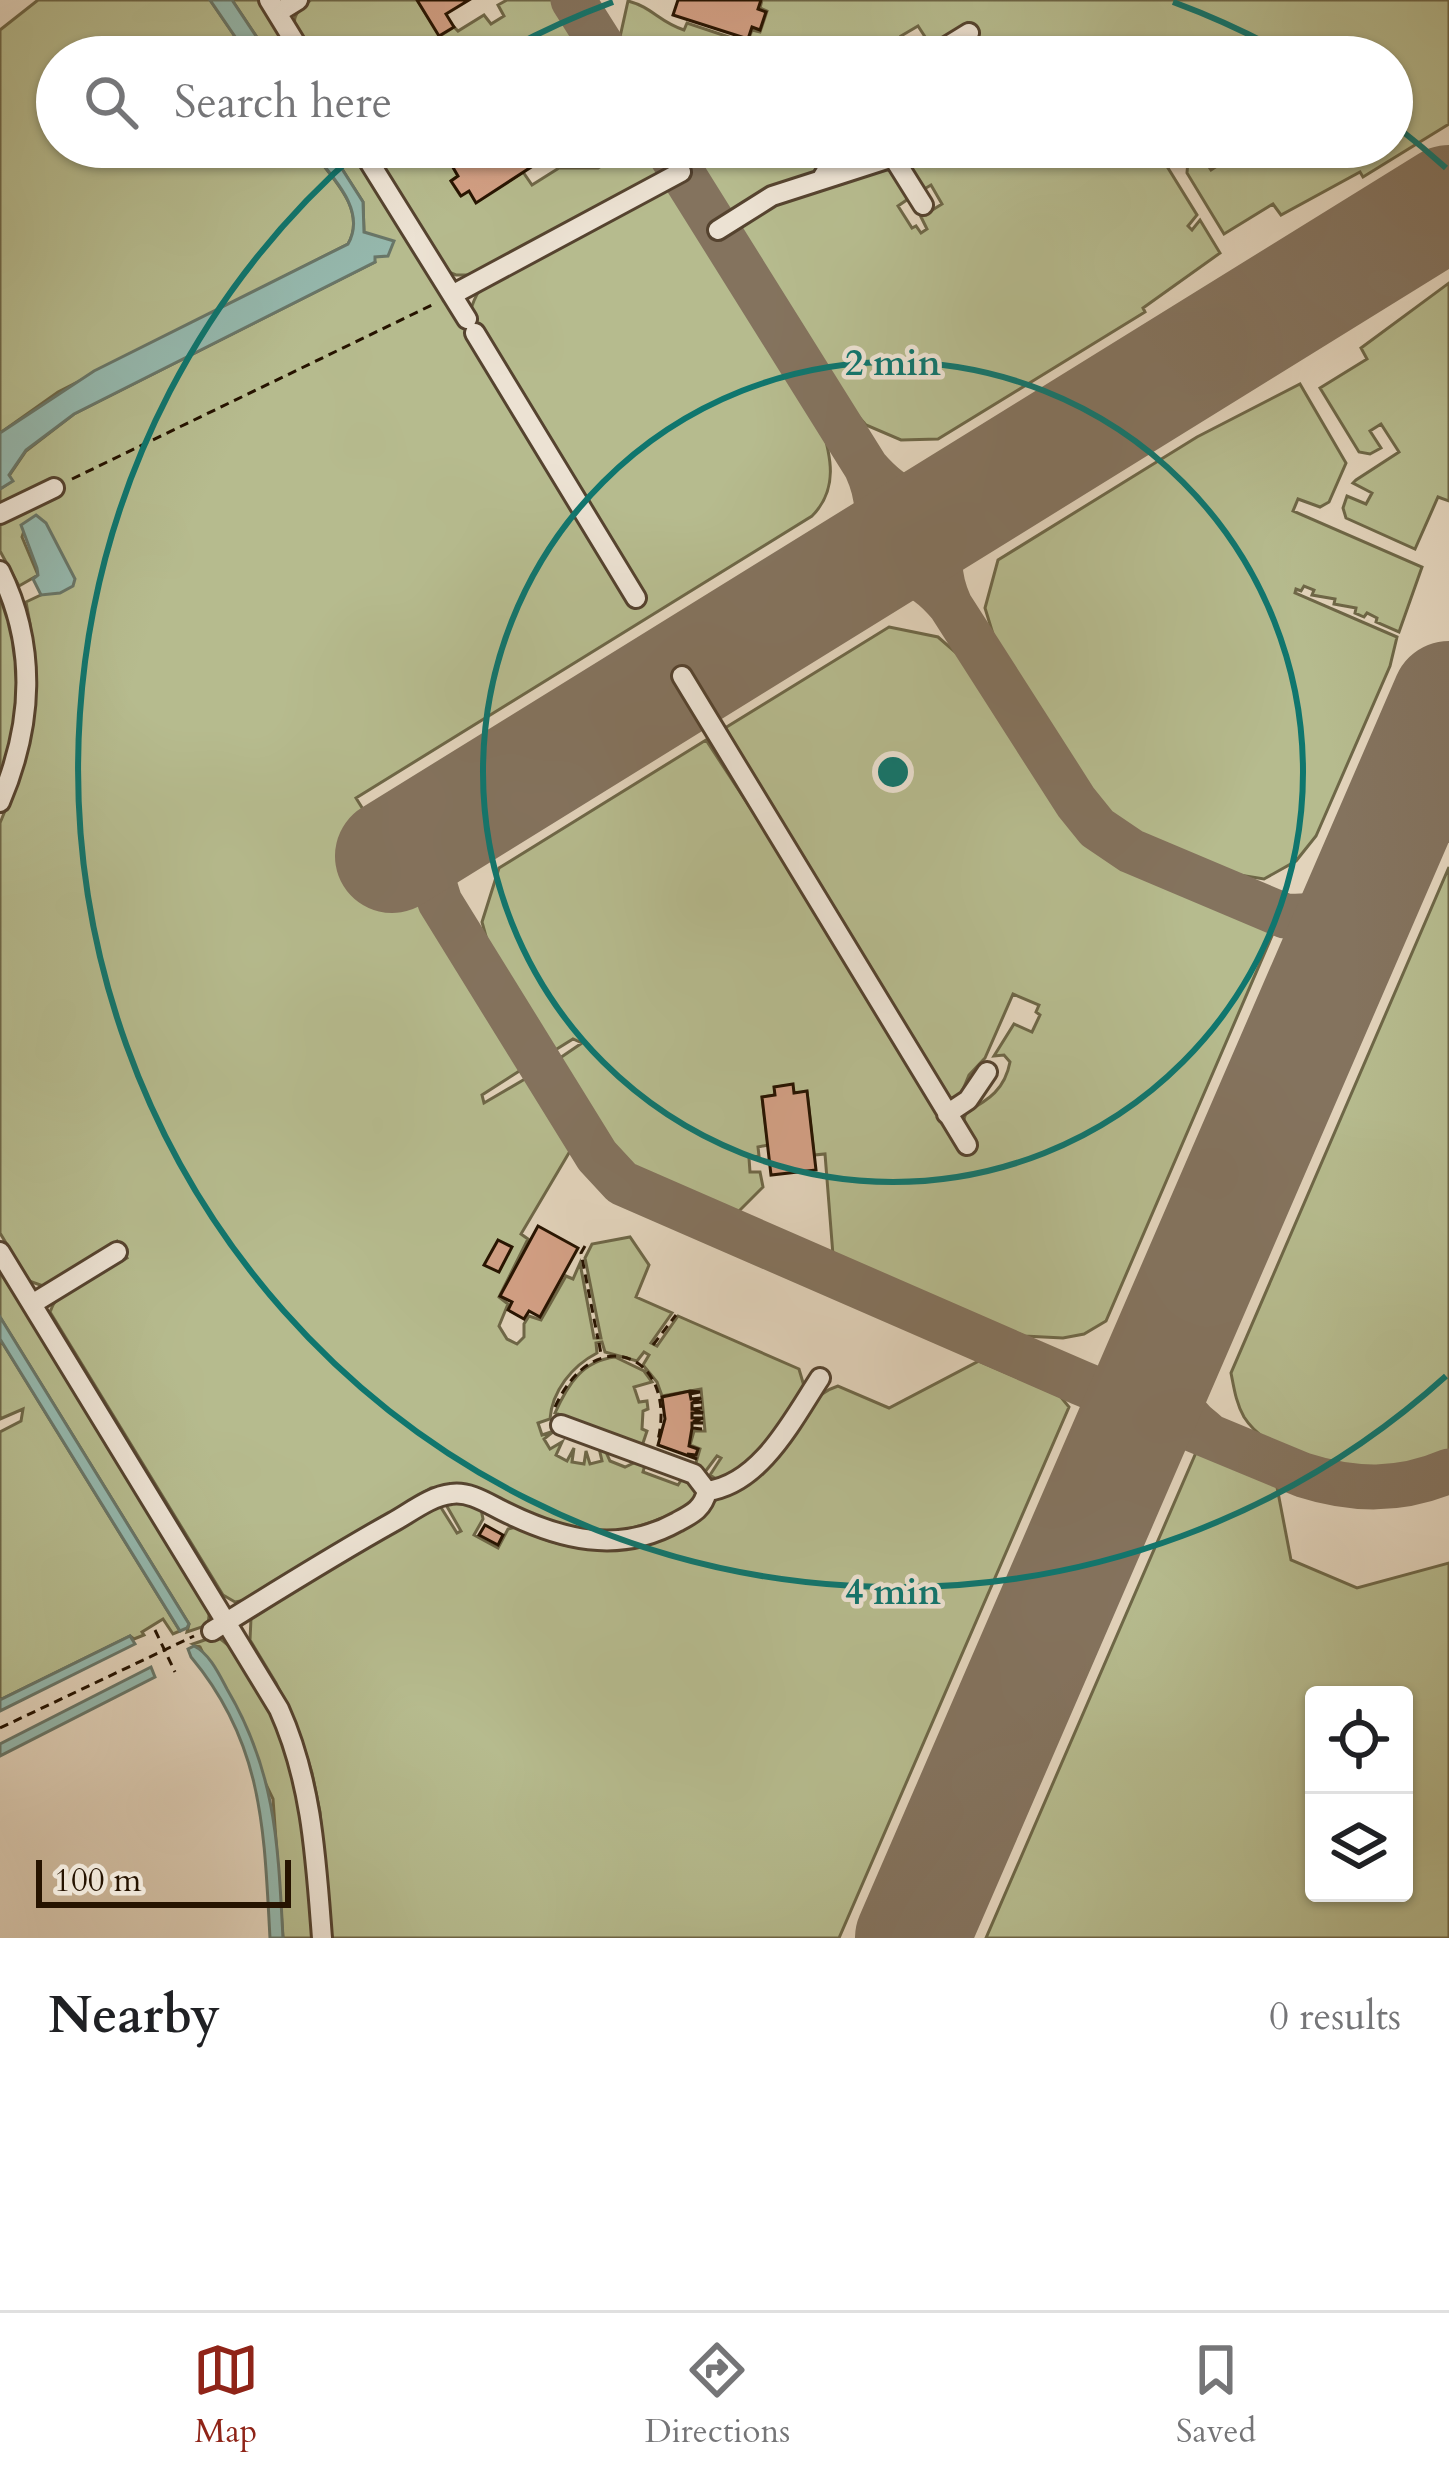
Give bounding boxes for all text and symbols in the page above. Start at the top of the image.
search box [36,36,1413,168]
icon: search [78,69,144,135]
text: Search here [174,72,392,133]
text: 2 min [845,339,941,388]
centre of rings [872,751,914,793]
text: 4 min [845,1568,941,1617]
map controls [1305,1686,1413,1902]
button: locate [1305,1686,1413,1794]
button: layers [1305,1794,1413,1902]
scale bar [36,1854,291,1907]
text: 100 m [54,1858,141,1903]
text: Nearby [48,1981,220,2051]
text: 0 results [1269,1990,1401,2043]
tab: Map [193,2337,259,2454]
tab: Directions [645,2337,790,2454]
tab: Saved [1176,2337,1256,2454]

